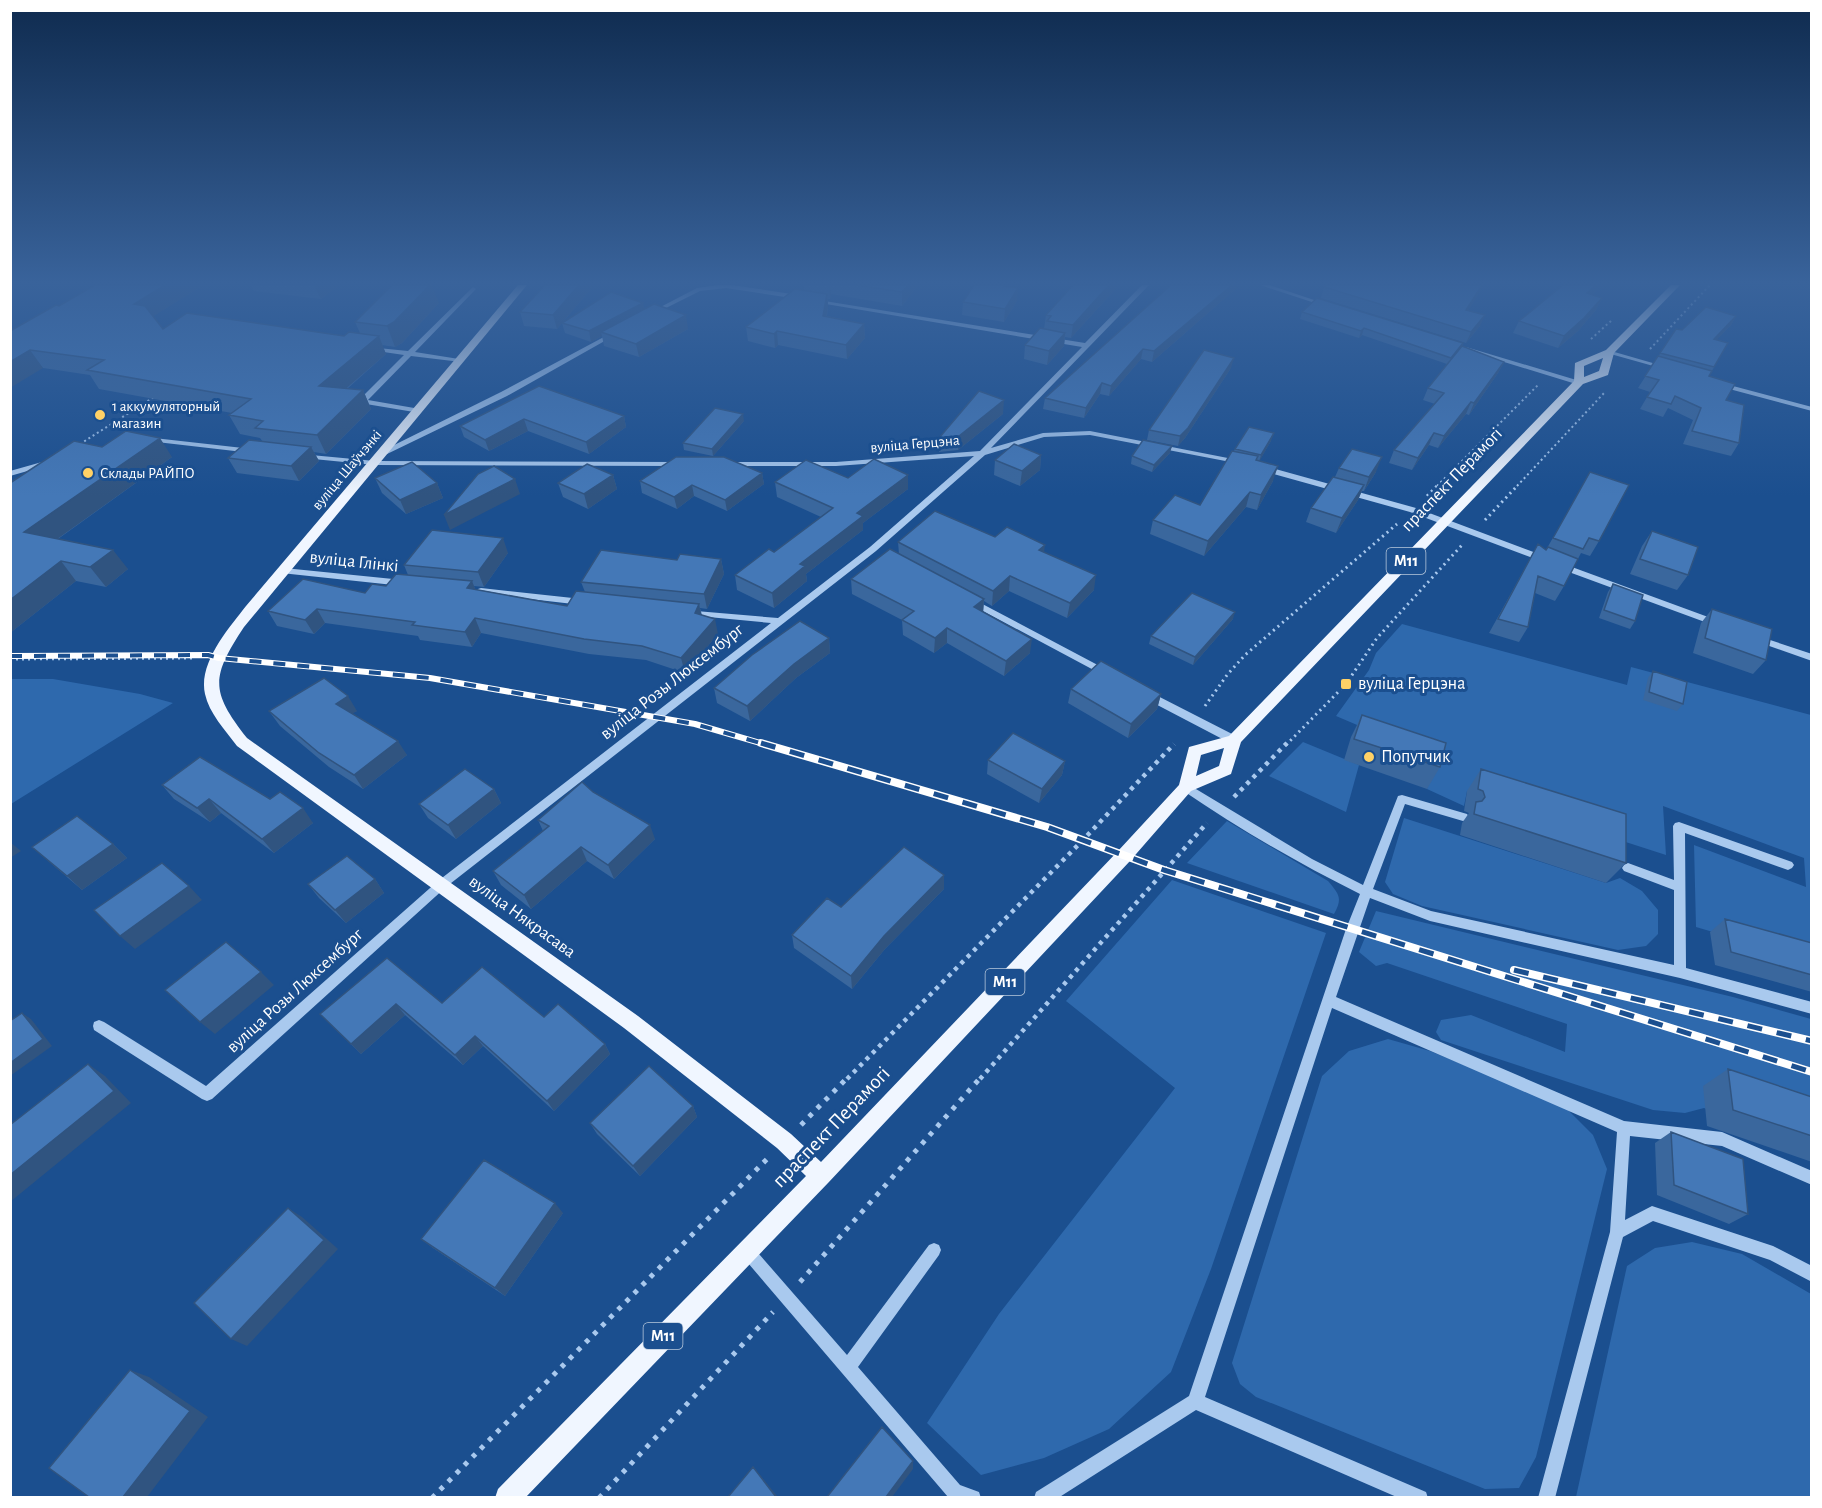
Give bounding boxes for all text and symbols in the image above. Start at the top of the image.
place label: 1 аккумуляторный магазин [112,399,220,431]
marker: 1 аккумуляторный магазин [93,408,107,422]
street label: праспект Перамогі [1398,425,1506,535]
street label: вуліца Шаўчэнкі [309,427,385,513]
street label: вуліца Герцэна [870,433,960,455]
marker: Склады РАЙПО [81,466,95,480]
place label: Склады РАЙПО [100,466,195,481]
street label: вуліца Глінкі [309,548,399,576]
road number: М11 [1386,548,1426,574]
street label: вуліца Розы Люксембург [596,619,748,743]
place label: вуліца Герцэна [1358,675,1465,693]
marker: вуліца Герцэна [1339,677,1353,691]
place label: Попутчик [1381,748,1451,766]
marker: Попутчик [1362,750,1376,764]
street label: вуліца Някрасава [465,872,579,962]
street label: вуліца Розы Люксембург [223,924,367,1057]
road number: М11 [986,969,1024,995]
street label: праспект Перамогі [768,1062,894,1192]
road number: М11 [644,1323,682,1349]

